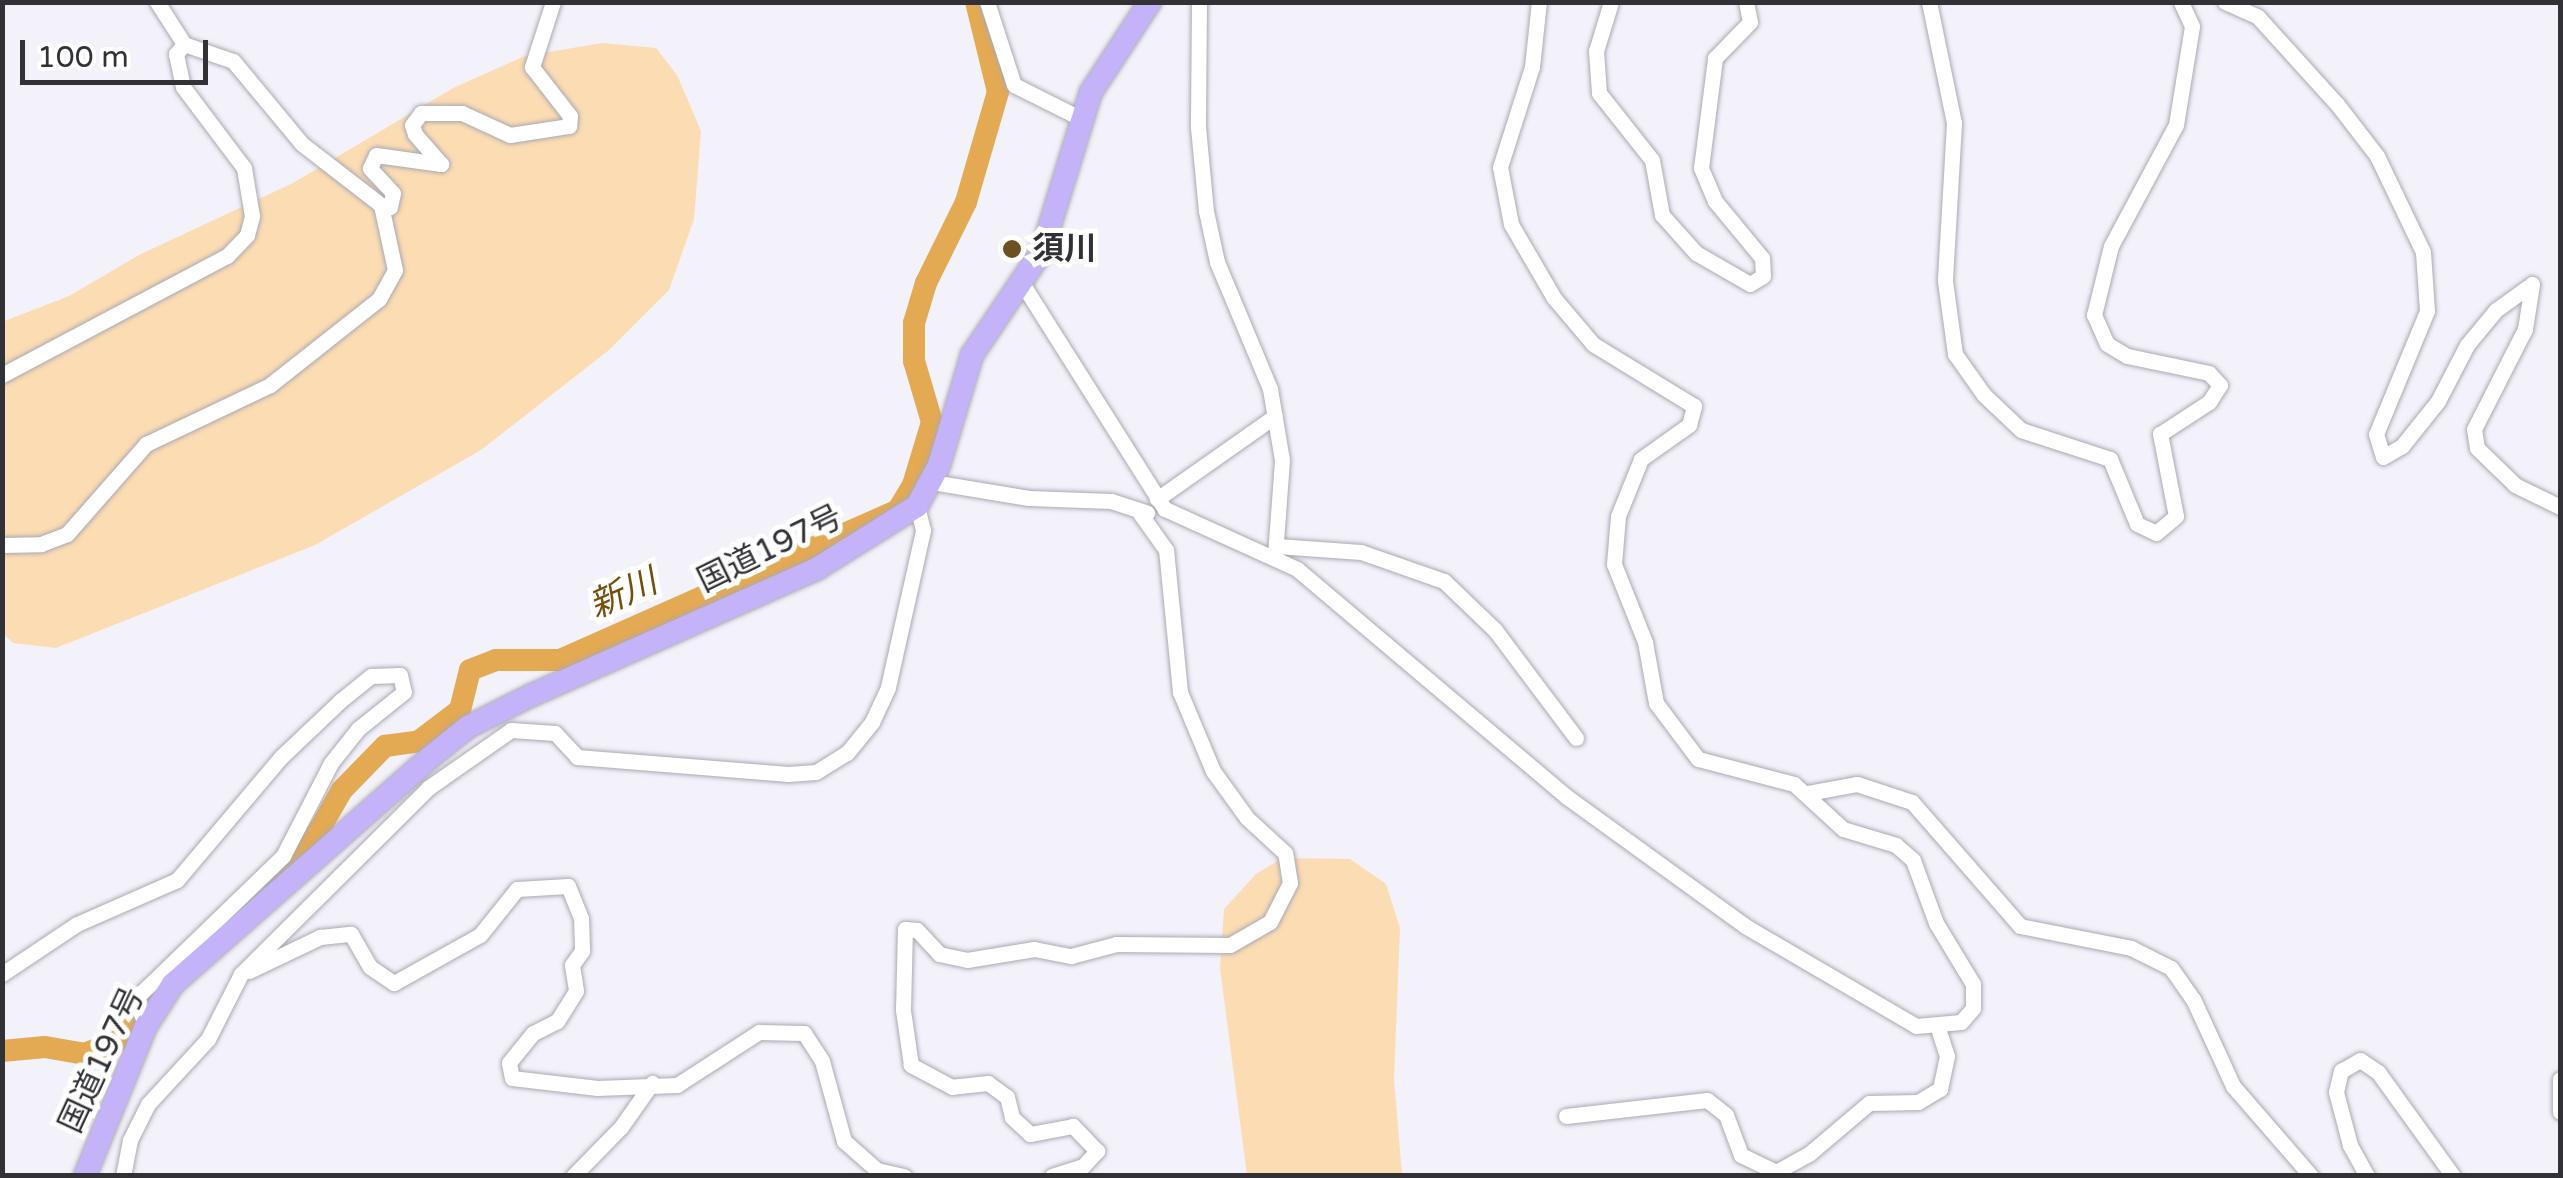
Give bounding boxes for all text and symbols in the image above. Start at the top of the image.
scale bar [25,20,212,82]
text: 100 m [37,39,129,76]
place label: 須川 [1032,230,1096,268]
marker: 須川 [1001,238,1023,260]
street label: 国道197号 [691,497,849,601]
water label: 新川 [582,561,664,627]
street label: 国道197号 [52,981,152,1139]

